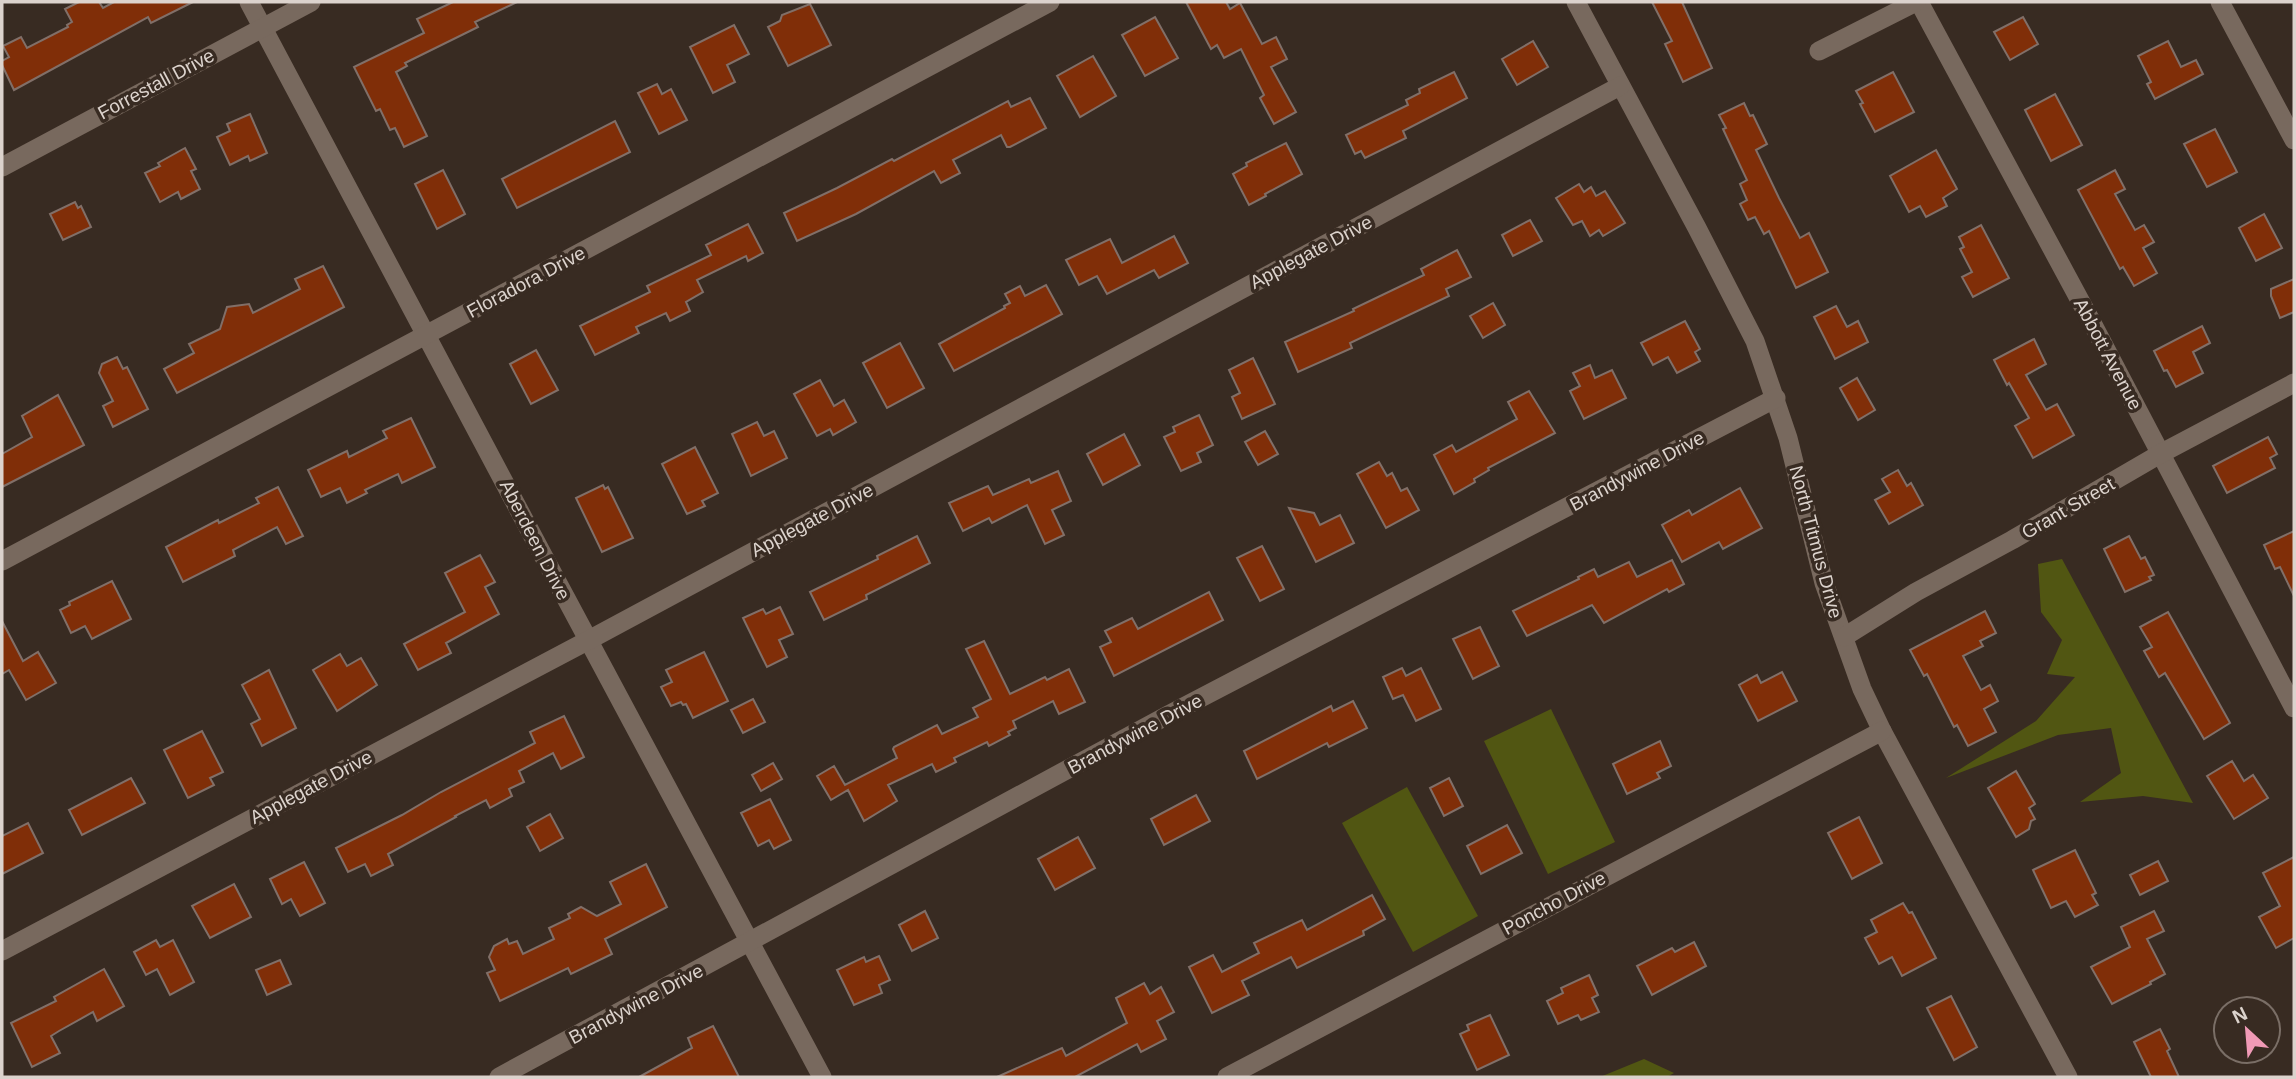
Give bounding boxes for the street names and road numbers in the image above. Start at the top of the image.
street label: Forrestall Drive [94,44,218,124]
street label: Applegate Drive [1246,211,1376,293]
street label: Floradora Drive [463,242,589,322]
street label: Abbott Avenue [2070,295,2146,413]
street label: Brandywine Drive [1566,427,1708,515]
street label: North Titmus Drive [1786,463,1846,621]
street label: Grant Street [2018,473,2119,543]
street label: Aberdeen Drive [496,476,574,604]
street label: Applegate Drive [747,479,877,561]
street label: Brandywine Drive [1064,690,1206,778]
street label: Applegate Drive [246,746,376,828]
street label: Poncho Drive [1499,867,1609,939]
street label: Brandywine Drive [565,960,707,1048]

